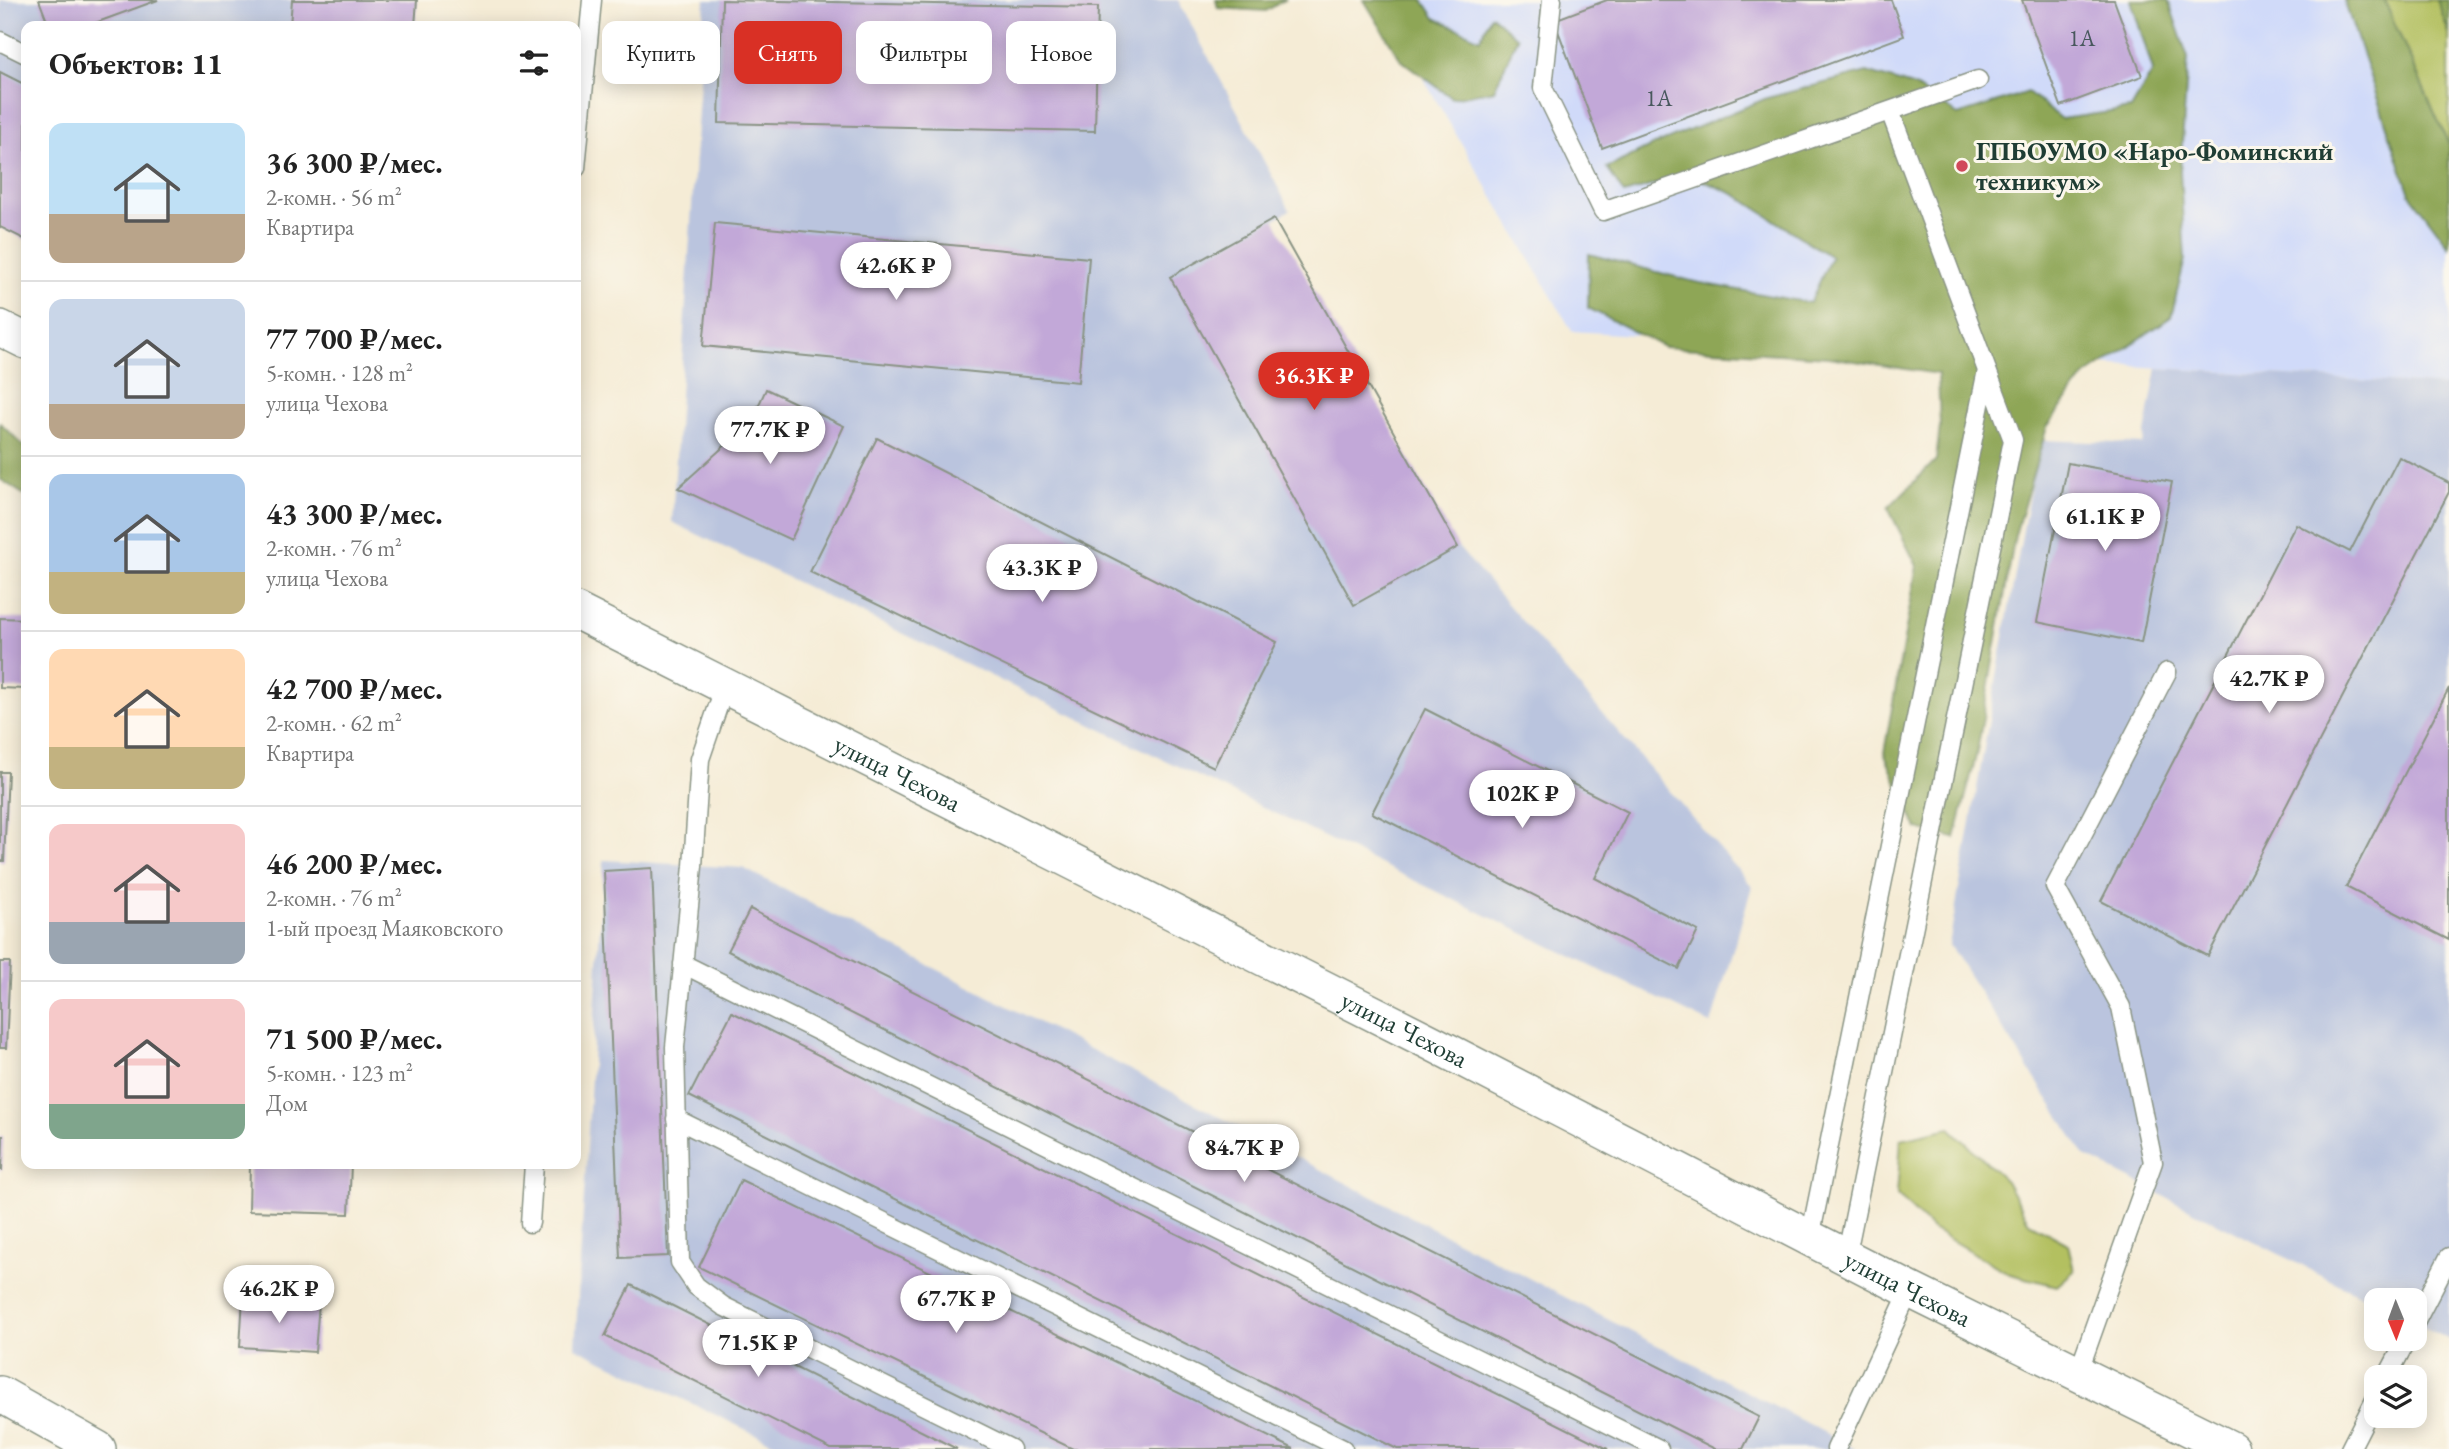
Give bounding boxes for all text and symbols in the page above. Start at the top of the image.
chip: Купить [602,21,720,84]
chip: Снять [734,21,842,84]
chip: Фильтры [856,21,992,84]
chip: Новое [1006,21,1116,84]
house number: 1А [2069,23,2097,53]
text: Объектов: 11 [49,44,223,83]
icon: filters [515,44,553,82]
house number: 1А [1646,83,1674,113]
place label: ГПБОУМО «Наро-Фоминский техникум» [1976,134,2333,198]
text: 36 300 ₽/мес. [266,143,443,182]
icon: home [105,151,189,235]
marker: ГПБОУМО «Наро-Фоминский техникум» [1954,158,1970,174]
text: 2-комн. · 56 m² [266,182,402,212]
text: Квартира [266,212,354,242]
pin: 42.6K ₽ [831,243,961,302]
text: 42.6K ₽ [856,250,936,280]
text: 77 700 ₽/мес. [266,319,443,358]
icon: home [105,327,189,411]
pin: 36.3K ₽ [1249,352,1379,412]
text: 5-комн. · 128 m² [266,358,413,388]
text: 36.3K ₽ [1274,360,1354,390]
text: улица Чехова [266,388,388,418]
pin: 77.7K ₽ [705,406,835,466]
text: 77.7K ₽ [730,414,810,444]
text: 43 300 ₽/мес. [266,494,443,533]
pin: 61.1K ₽ [2040,494,2170,553]
text: 61.1K ₽ [2065,501,2145,531]
icon: home [105,502,189,586]
text: 2-комн. · 76 m² [266,533,402,563]
pin: 43.3K ₽ [977,544,1107,604]
text: 43.3K ₽ [1002,552,1082,582]
text: улица Чехова [266,563,388,593]
pin: 42.7K ₽ [2204,656,2334,715]
text: 42.7K ₽ [2229,663,2309,693]
text: 42 700 ₽/мес. [266,669,443,708]
icon: home [105,677,189,761]
text: 2-комн. · 62 m² [266,708,402,738]
street label: улица Чехова [828,727,967,820]
text: Квартира [266,738,354,768]
pin: 102K ₽ [1465,770,1579,830]
text: 102K ₽ [1485,778,1559,808]
text: 46 200 ₽/мес. [266,844,443,883]
icon: home [105,852,189,936]
text: 2-комн. · 76 m² [266,883,402,913]
text: 1-ый проезд Маяковского [266,913,503,943]
street label: улица Чехова [1335,983,1474,1076]
text: 71 500 ₽/мес. [266,1019,443,1058]
icon: home [105,1027,189,1111]
text: 5-комн. · 123 m² [266,1058,413,1088]
text: Дом [266,1088,308,1118]
pin: 84.7K ₽ [1179,1124,1309,1184]
text: 84.7K ₽ [1204,1132,1284,1162]
street label: улица Чехова [1838,1242,1977,1335]
pin: 46.2K ₽ [214,1266,344,1325]
text: 46.2K ₽ [239,1273,319,1303]
pin: 67.7K ₽ [891,1276,1021,1335]
text: 67.7K ₽ [916,1283,996,1313]
north arrow [2364,1288,2427,1351]
map controls [2364,1288,2427,1428]
pin: 71.5K ₽ [693,1320,823,1379]
text: 71.5K ₽ [718,1327,798,1357]
button: layers [2364,1365,2427,1428]

